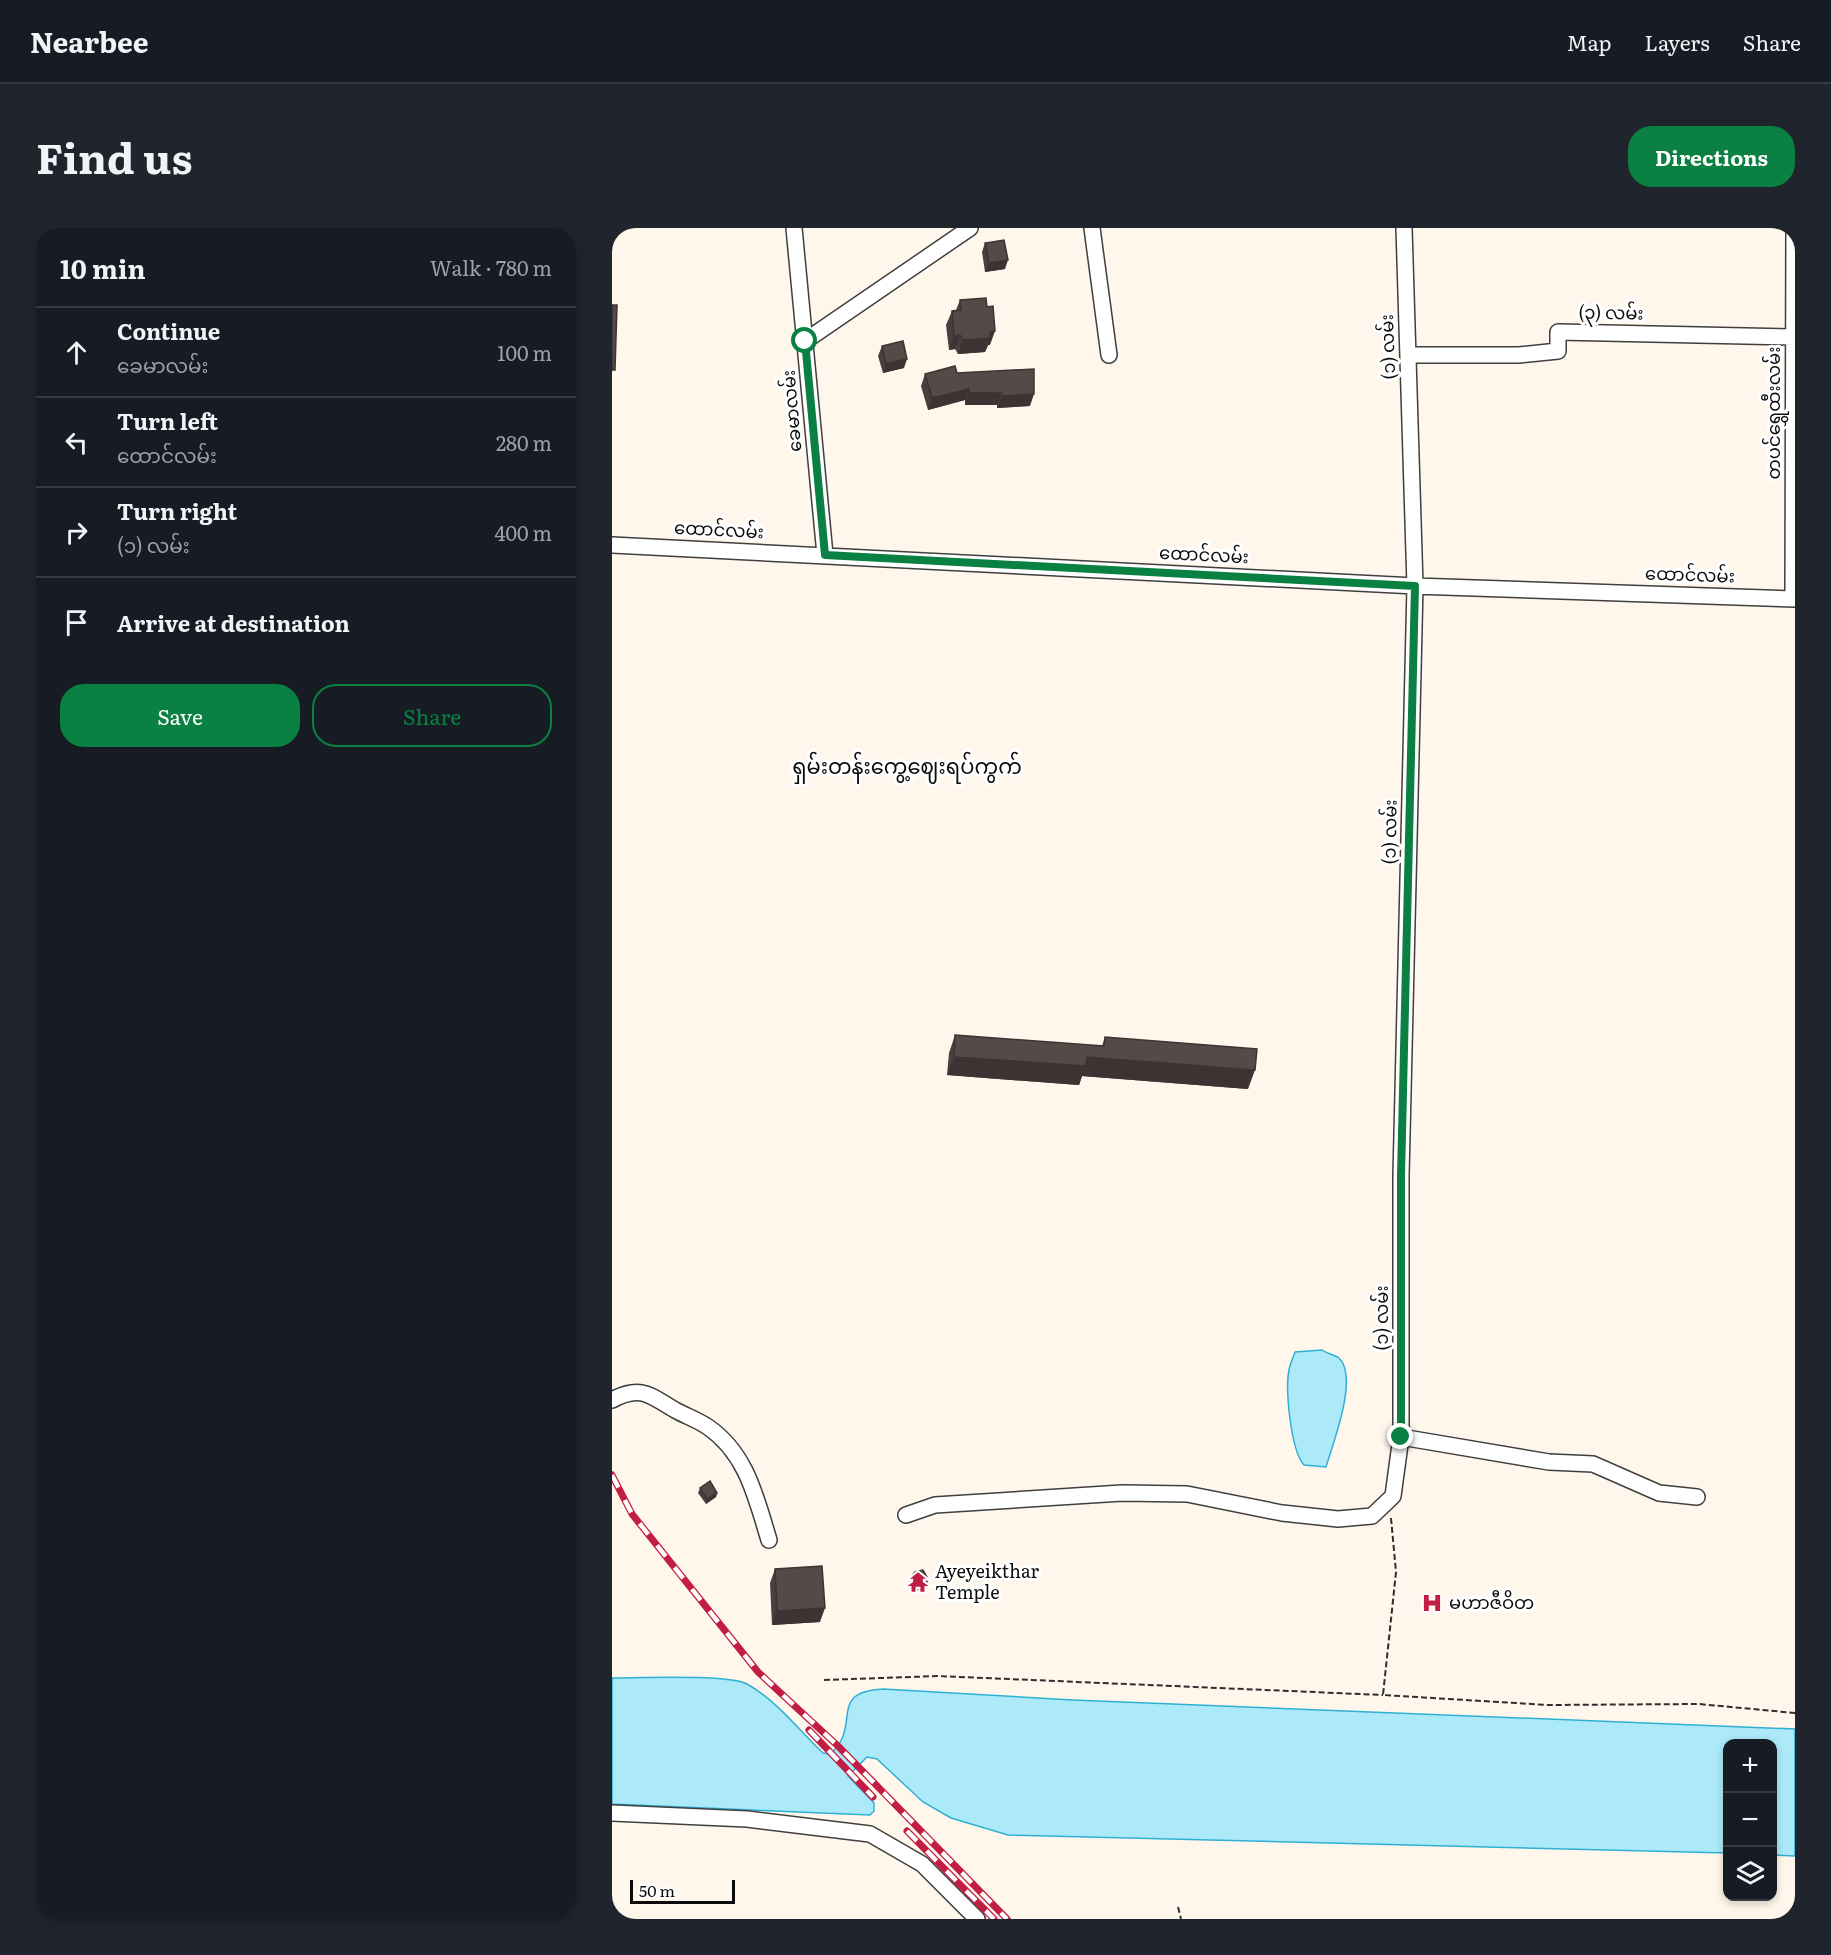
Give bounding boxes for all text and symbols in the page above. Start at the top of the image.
text: Nearbee [30,20,149,62]
text: Map [1567,26,1612,57]
text: Layers [1645,26,1710,57]
text: Share [1743,26,1801,57]
text: Find us [36,125,193,187]
button: Directions [1628,126,1795,187]
text: 10 min [60,248,145,287]
text: Walk · 780 m [430,252,552,282]
street label: (၃) လမ်း [1578,297,1644,329]
text: Continue [117,314,220,347]
street label: (၁) လမ်း [1372,314,1401,380]
route start [791,327,817,353]
icon: ahead [60,336,93,369]
text: 100 m [497,337,552,367]
street label: တပင်ရွှေထီးလမ်း [1759,347,1789,479]
text: ခေမာလမ်း [117,349,208,379]
street label: ခေမာလမ်း [773,369,808,453]
text: Turn left [117,404,218,437]
icon: left [60,426,93,459]
text: 280 m [496,427,552,457]
text: ထောင်လမ်း [117,439,217,469]
text: Turn right [117,494,237,527]
street label: ထောင်လမ်း [673,513,765,544]
icon: right [60,516,93,549]
text: 400 m [494,517,552,547]
text: (၁) လမ်း [117,529,190,559]
street label: ထောင်လမ်း [1158,538,1250,569]
street label: ထောင်လမ်း [1645,558,1735,589]
icon: arrive [60,606,93,639]
text: Arrive at destination [117,606,350,639]
button: Save [60,684,300,747]
button: Share [312,684,552,747]
district label: ရှမ်းတန်းကွေ့ဈေးရပ်ကွက် [792,749,1022,784]
street label: (၁) လမ်း [1374,799,1403,865]
street label: (၁) လမ်း [1367,1285,1394,1351]
route end [1387,1423,1413,1449]
place label: Ayeyeikthar Temple [935,1557,1039,1605]
temple icon: Ayeyeikthar Temple [906,1570,930,1594]
place label: မဟာဇီဝိတ [1449,1588,1534,1615]
hospital icon: မဟာဇီဝိတ [1420,1591,1444,1615]
map controls [1723,1739,1777,1901]
button: + [1723,1739,1777,1793]
button: − [1723,1793,1777,1847]
button: layers [1723,1847,1777,1901]
scale bar [630,1877,735,1904]
text: 50 m [639,1878,675,1902]

